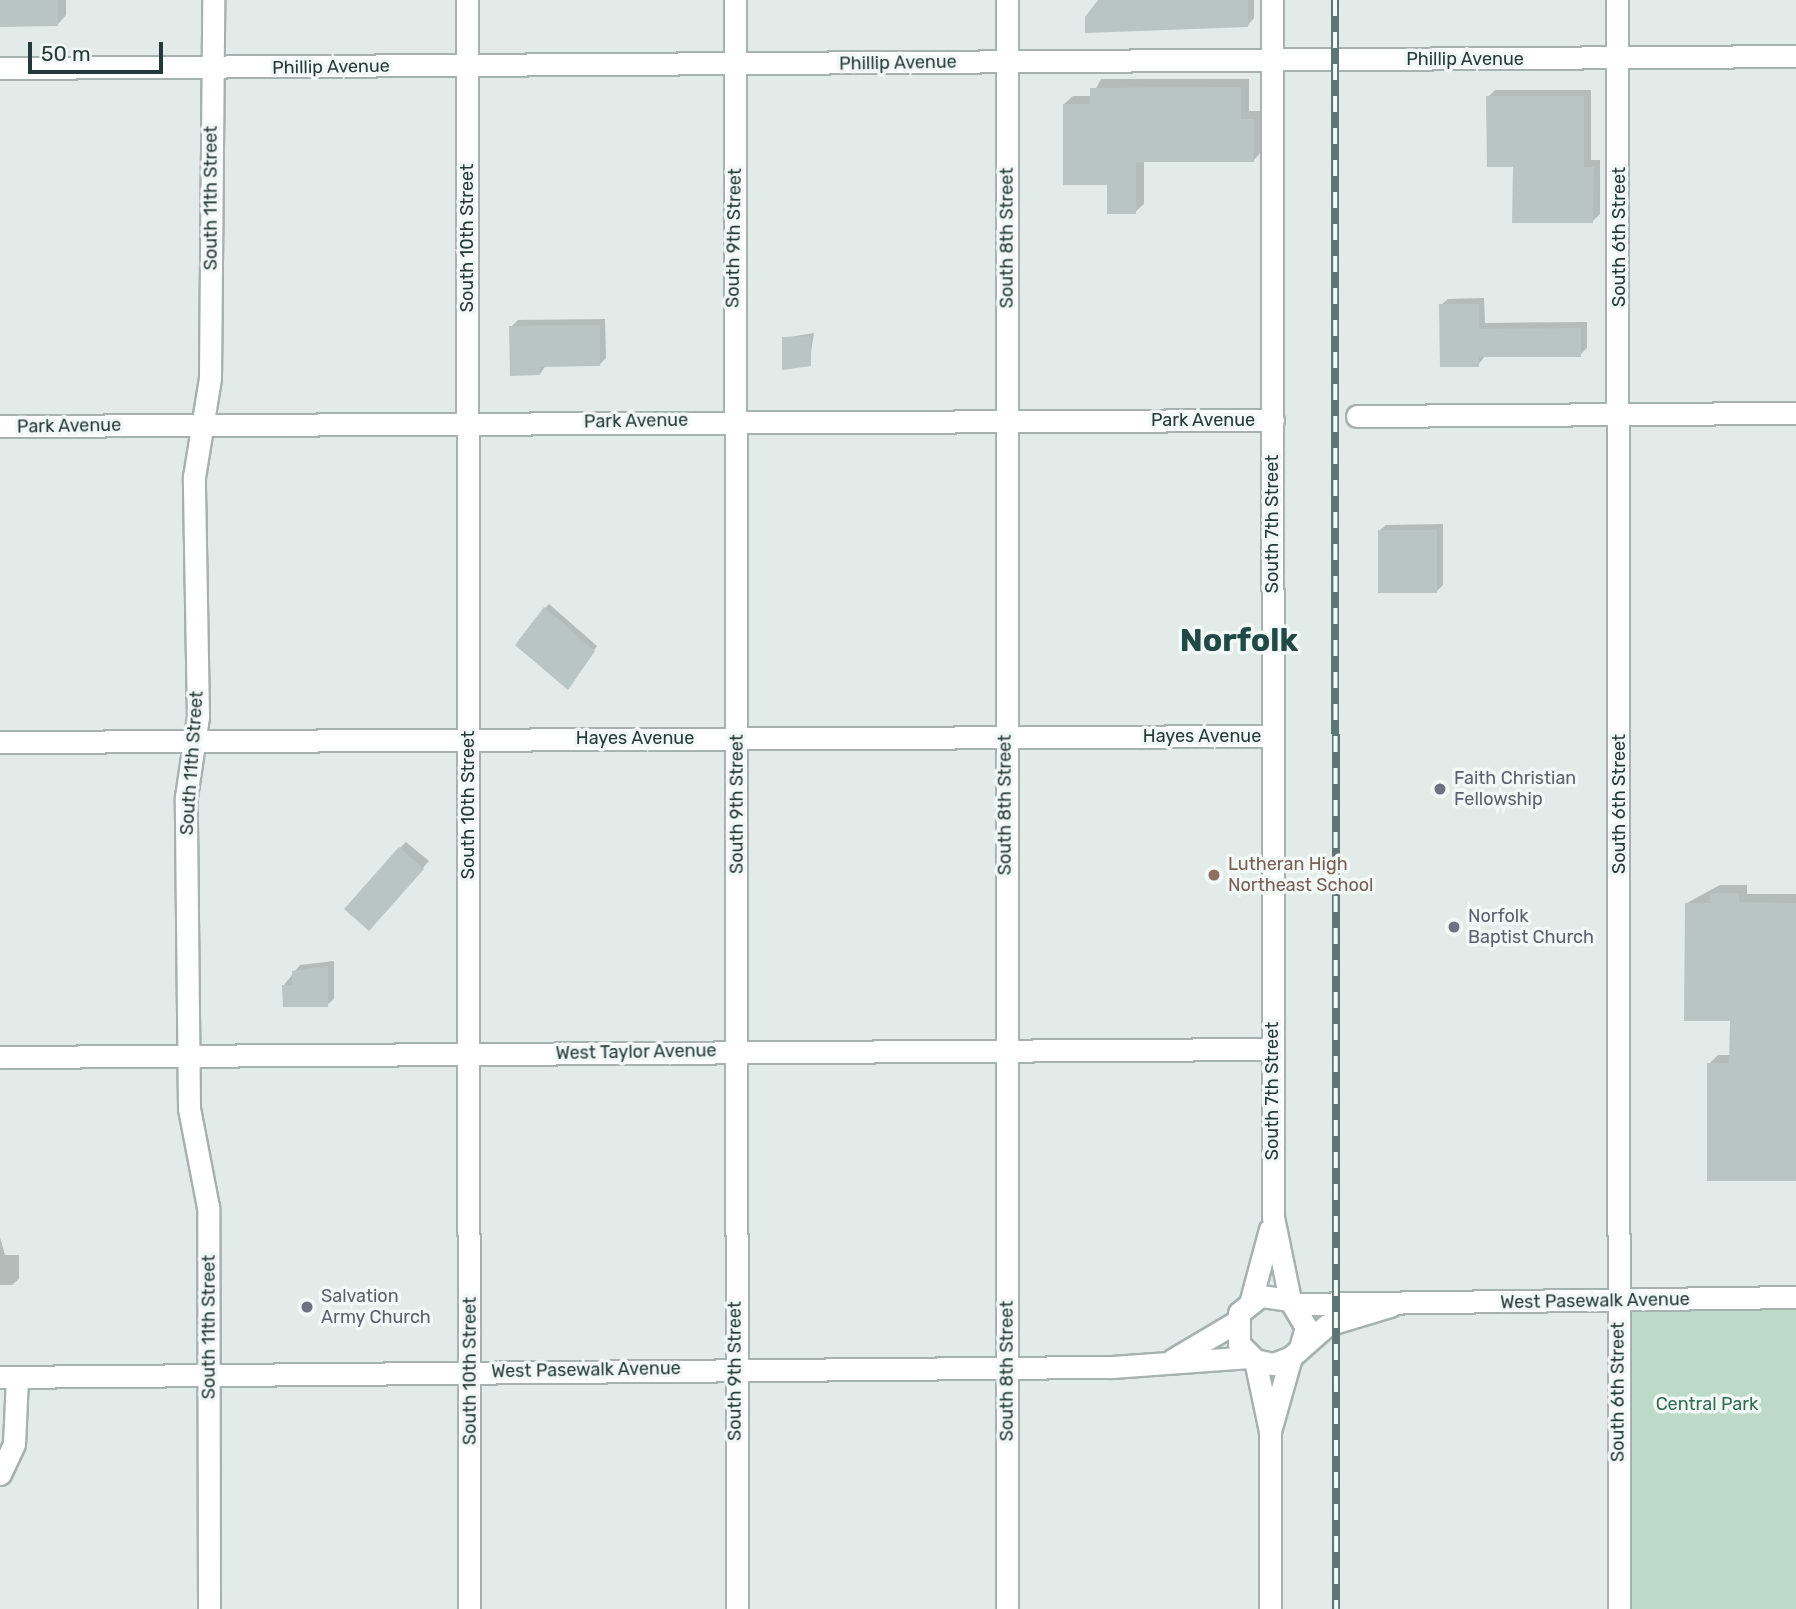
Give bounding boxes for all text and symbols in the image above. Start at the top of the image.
scale bar [32,28,166,72]
text: 50 m [41,41,91,66]
street label: Phillip Avenue [1406,48,1524,70]
street label: Phillip Avenue [839,51,957,75]
street label: Phillip Avenue [272,55,390,79]
street label: South 11th Street [200,126,222,270]
street label: South 10th Street [456,164,478,312]
street label: South 6th Street [1608,167,1630,307]
street label: South 9th Street [722,168,746,308]
street label: South 8th Street [996,168,1018,308]
street label: Park Avenue [583,409,689,433]
street label: Park Avenue [1151,409,1255,431]
street label: Park Avenue [16,414,122,438]
street label: South 7th Street [1261,455,1283,593]
district label: Norfolk [1180,621,1298,659]
street label: South 11th Street [176,690,208,836]
street label: Hayes Avenue [1143,725,1261,747]
street label: Hayes Avenue [576,727,694,749]
street label: South 10th Street [457,731,479,879]
street label: South 9th Street [726,734,748,874]
street label: South 6th Street [1608,734,1630,874]
street label: South 8th Street [994,735,1016,875]
place label: Faith Christian Fellowship [1454,768,1576,810]
marker: Faith Christian Fellowship [1432,781,1448,797]
place label: Lutheran High Northeast School [1228,854,1373,896]
marker: Lutheran High Northeast School [1206,867,1222,883]
place label: Norfolk Baptist Church [1468,906,1594,948]
marker: Norfolk Baptist Church [1446,919,1462,935]
street label: South 7th Street [1261,1022,1283,1160]
street label: West Taylor Avenue [555,1040,717,1064]
street label: South 11th Street [198,1255,220,1399]
place label: Salvation Army Church [321,1286,431,1328]
street label: West Pasewalk Avenue [1500,1289,1690,1313]
street label: South 10th Street [459,1297,481,1445]
marker: Salvation Army Church [299,1299,315,1315]
street label: South 9th Street [724,1301,746,1441]
street label: South 8th Street [996,1301,1018,1441]
street label: South 6th Street [1607,1322,1629,1462]
street label: West Pasewalk Avenue [491,1358,681,1382]
park label: Central Park [1656,1393,1758,1415]

